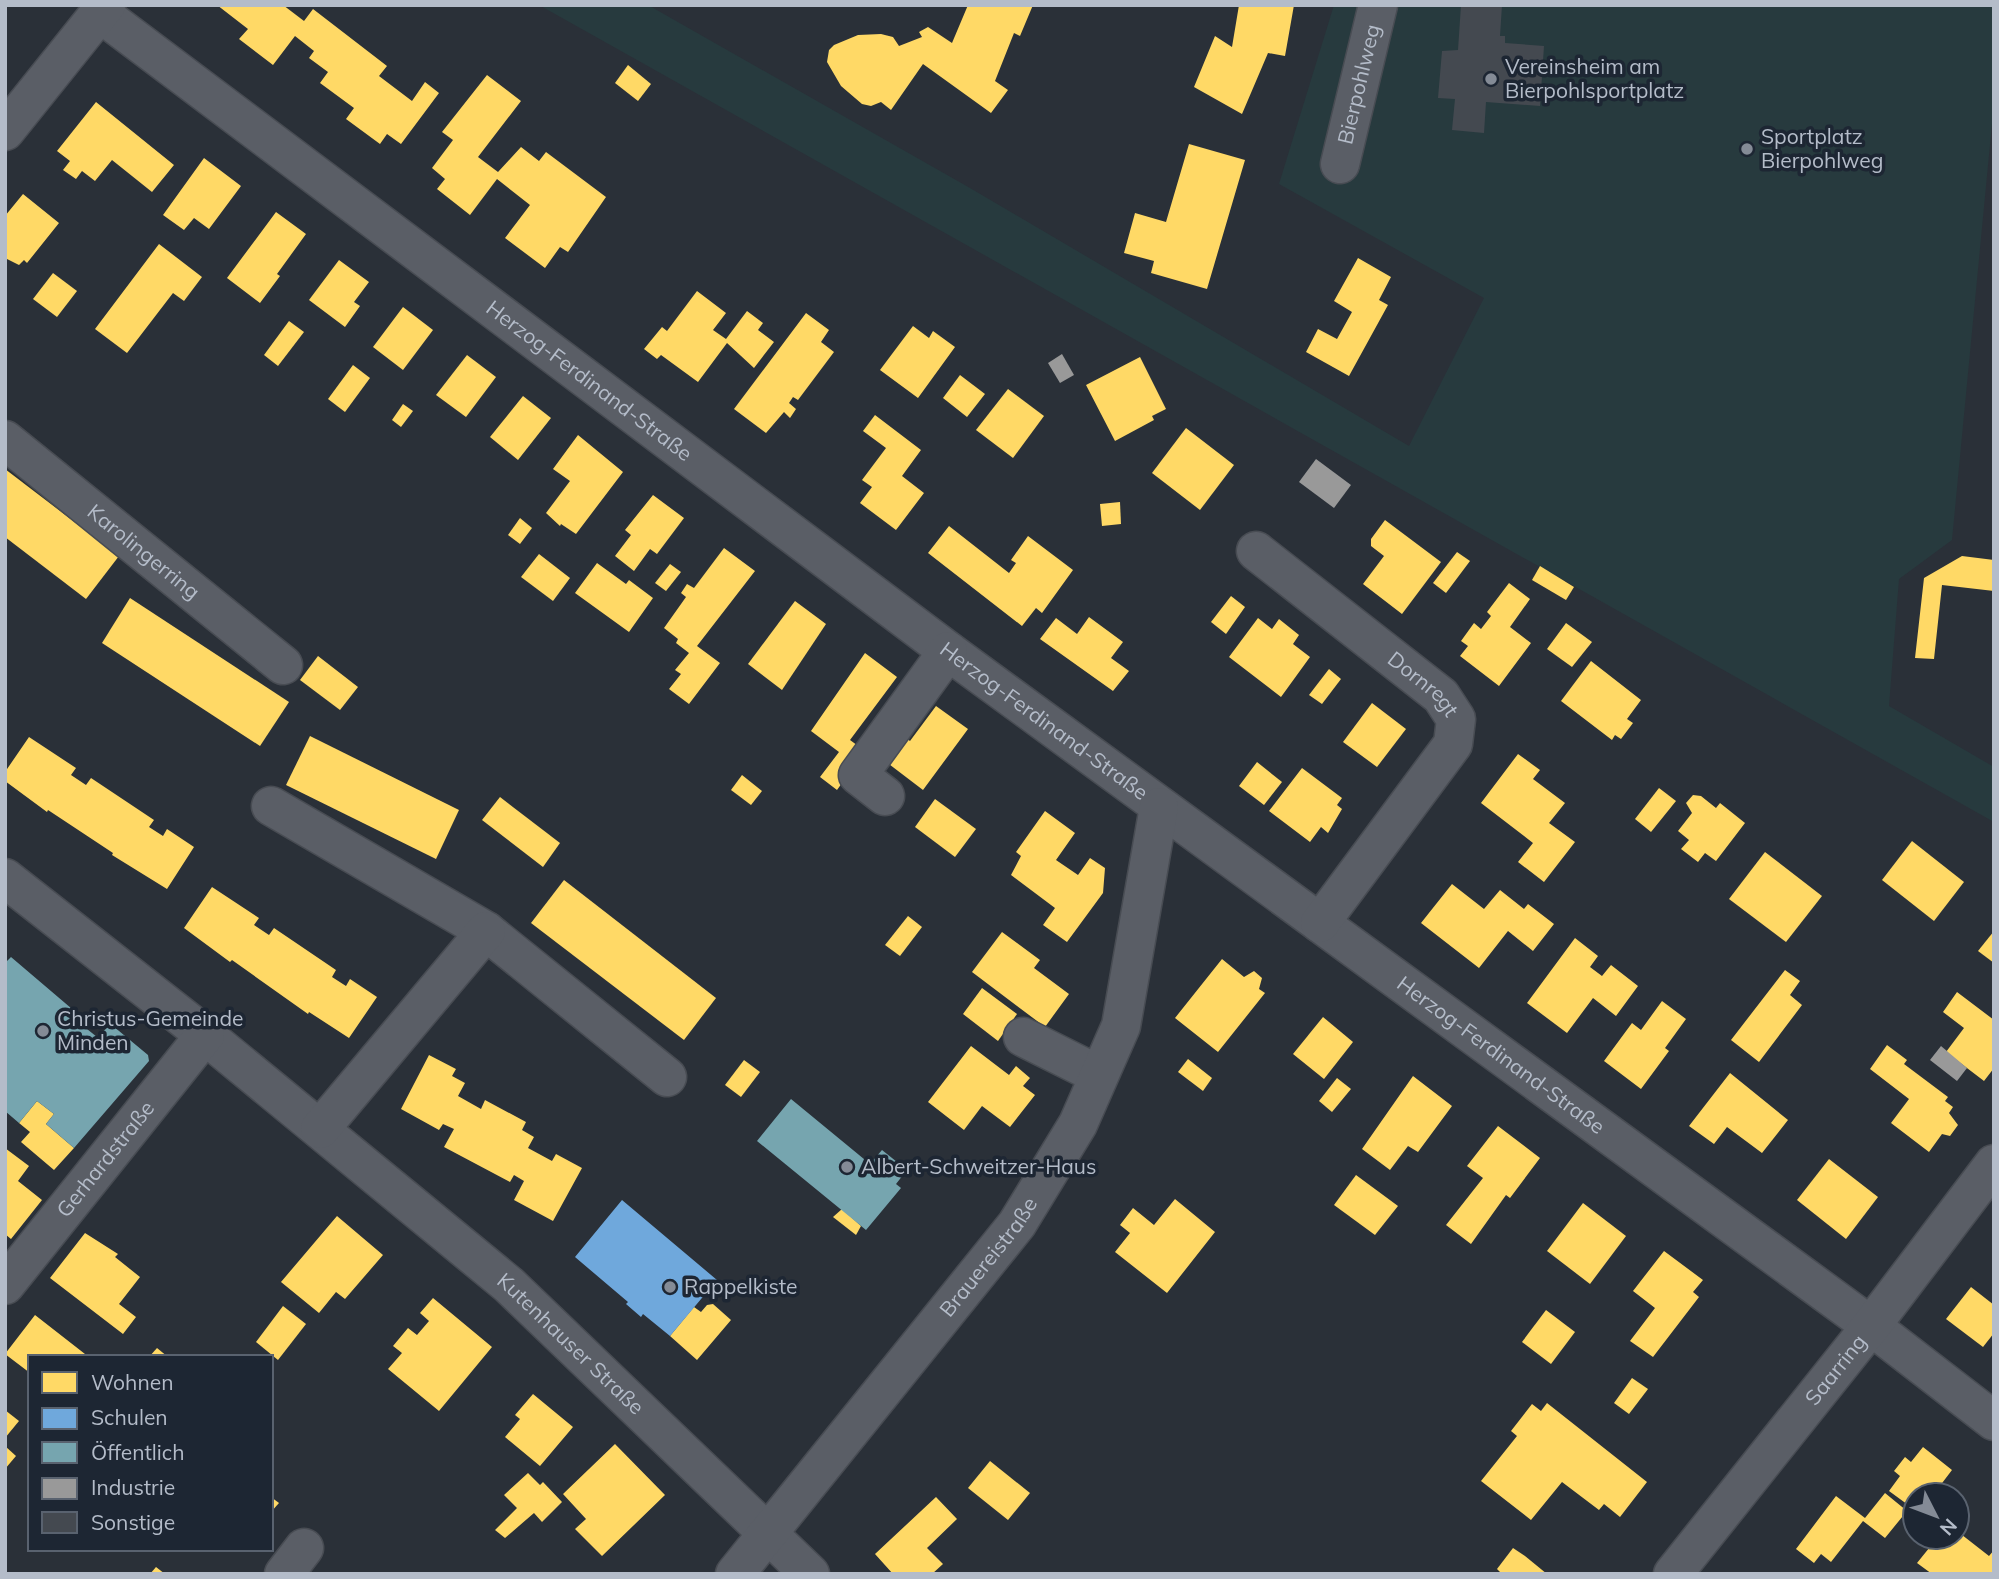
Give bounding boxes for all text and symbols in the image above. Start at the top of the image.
street label: Bierpohlweg [1331,21,1385,147]
place label: Vereinsheim am Bierpohlsportplatz [1505,53,1684,103]
marker: Vereinsheim am Bierpohlsportplatz [1483,71,1499,87]
place label: Sportplatz Bierpohlweg [1761,123,1883,173]
marker: Sportplatz Bierpohlweg [1739,141,1755,157]
street label: Herzog-Ferdinand-Straße [481,294,698,466]
street label: Karolingerring [83,498,205,604]
street label: Herzog-Ferdinand-Straße [935,636,1154,805]
street label: Dornregt [1383,645,1465,721]
street label: Herzog-Ferdinand-Straße [1392,970,1610,1139]
place label: Christus-Gemeinde Minden [57,1005,243,1055]
marker: Christus-Gemeinde Minden [35,1023,51,1039]
street label: Gerhardstraße [50,1095,159,1222]
place label: Albert-Schweitzer-Haus [861,1153,1096,1179]
marker: Albert-Schweitzer-Haus [839,1159,855,1175]
street label: Brauereistraße [933,1192,1042,1322]
street label: Kutenhauser Straße [492,1267,650,1420]
place label: Rappelkiste [684,1273,798,1299]
marker: Rappelkiste [662,1279,678,1295]
street label: Saarring [1799,1329,1871,1410]
legend [28,1355,273,1551]
text: Wohnen [91,1369,173,1395]
text: Schulen [91,1404,168,1430]
text: Öffentlich [91,1439,185,1465]
text: Industrie [91,1474,175,1500]
north arrow [1901,1481,1971,1551]
text: Sonstige [91,1509,175,1535]
text: N [1935,1514,1962,1541]

